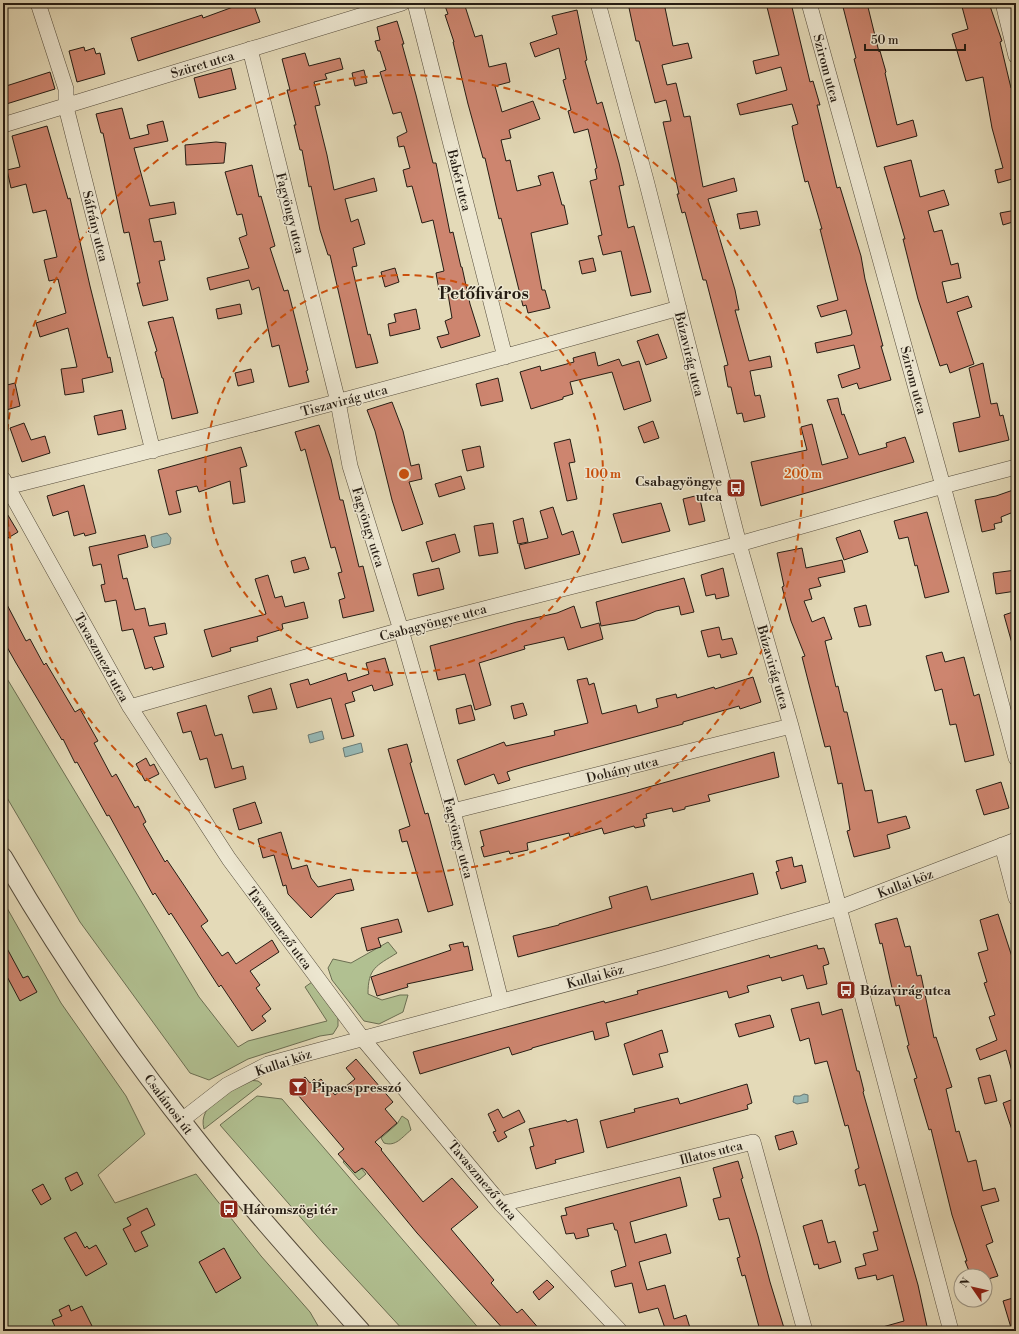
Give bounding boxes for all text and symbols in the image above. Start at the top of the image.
scale bar [865,26,965,52]
street label: Szirom utca [809,32,843,104]
text: 50 m [871,33,899,48]
street label: Szüret utca [169,48,236,82]
street label: Babér utca [443,147,475,213]
street label: Fagyöngy utca [272,171,308,256]
street label: Sáfrány utca [78,189,112,264]
district label: Petőfiváros [439,283,529,305]
street label: Búzavirág utca [671,309,707,399]
street label: Szirom utca [896,344,930,416]
street label: Tiszavirág utca [299,382,390,420]
centre of rings [397,467,411,481]
text: 100 m [585,467,621,482]
text: 200 m [784,467,822,482]
place label: Csabagyöngye utca [635,474,723,505]
bus stop icon: Csabagyöngye utca [725,477,747,499]
street label: Fagyöngy utca [348,485,388,570]
street label: Csabagyöngye utca [378,601,489,645]
street label: Tavaszmező utca [70,610,132,705]
street label: Búzavirág utca [753,622,793,711]
street label: Dohány utca [585,753,660,787]
street label: Fagyöngy utca [440,796,477,881]
street label: Kullai köz [875,866,936,902]
street label: Tavaszmező utca [243,884,316,973]
street label: Kullai köz [565,962,626,992]
bus stop icon: Búzavirág utca [835,979,857,1001]
place label: Búzavirág utca [860,983,952,999]
street label: Kullai köz [253,1046,314,1080]
street label: Csalánosi út [140,1071,196,1138]
bar icon: Pipacs presszó [287,1076,309,1098]
place label: Pipacs presszó [312,1080,402,1096]
street label: Illatos utca [678,1137,745,1169]
street label: Tavaszmező utca [444,1138,520,1224]
bus stop icon: Háromszögi tér [218,1198,240,1220]
place label: Háromszögi tér [243,1202,338,1218]
north arrow [953,1268,993,1308]
text: N [957,1275,974,1290]

